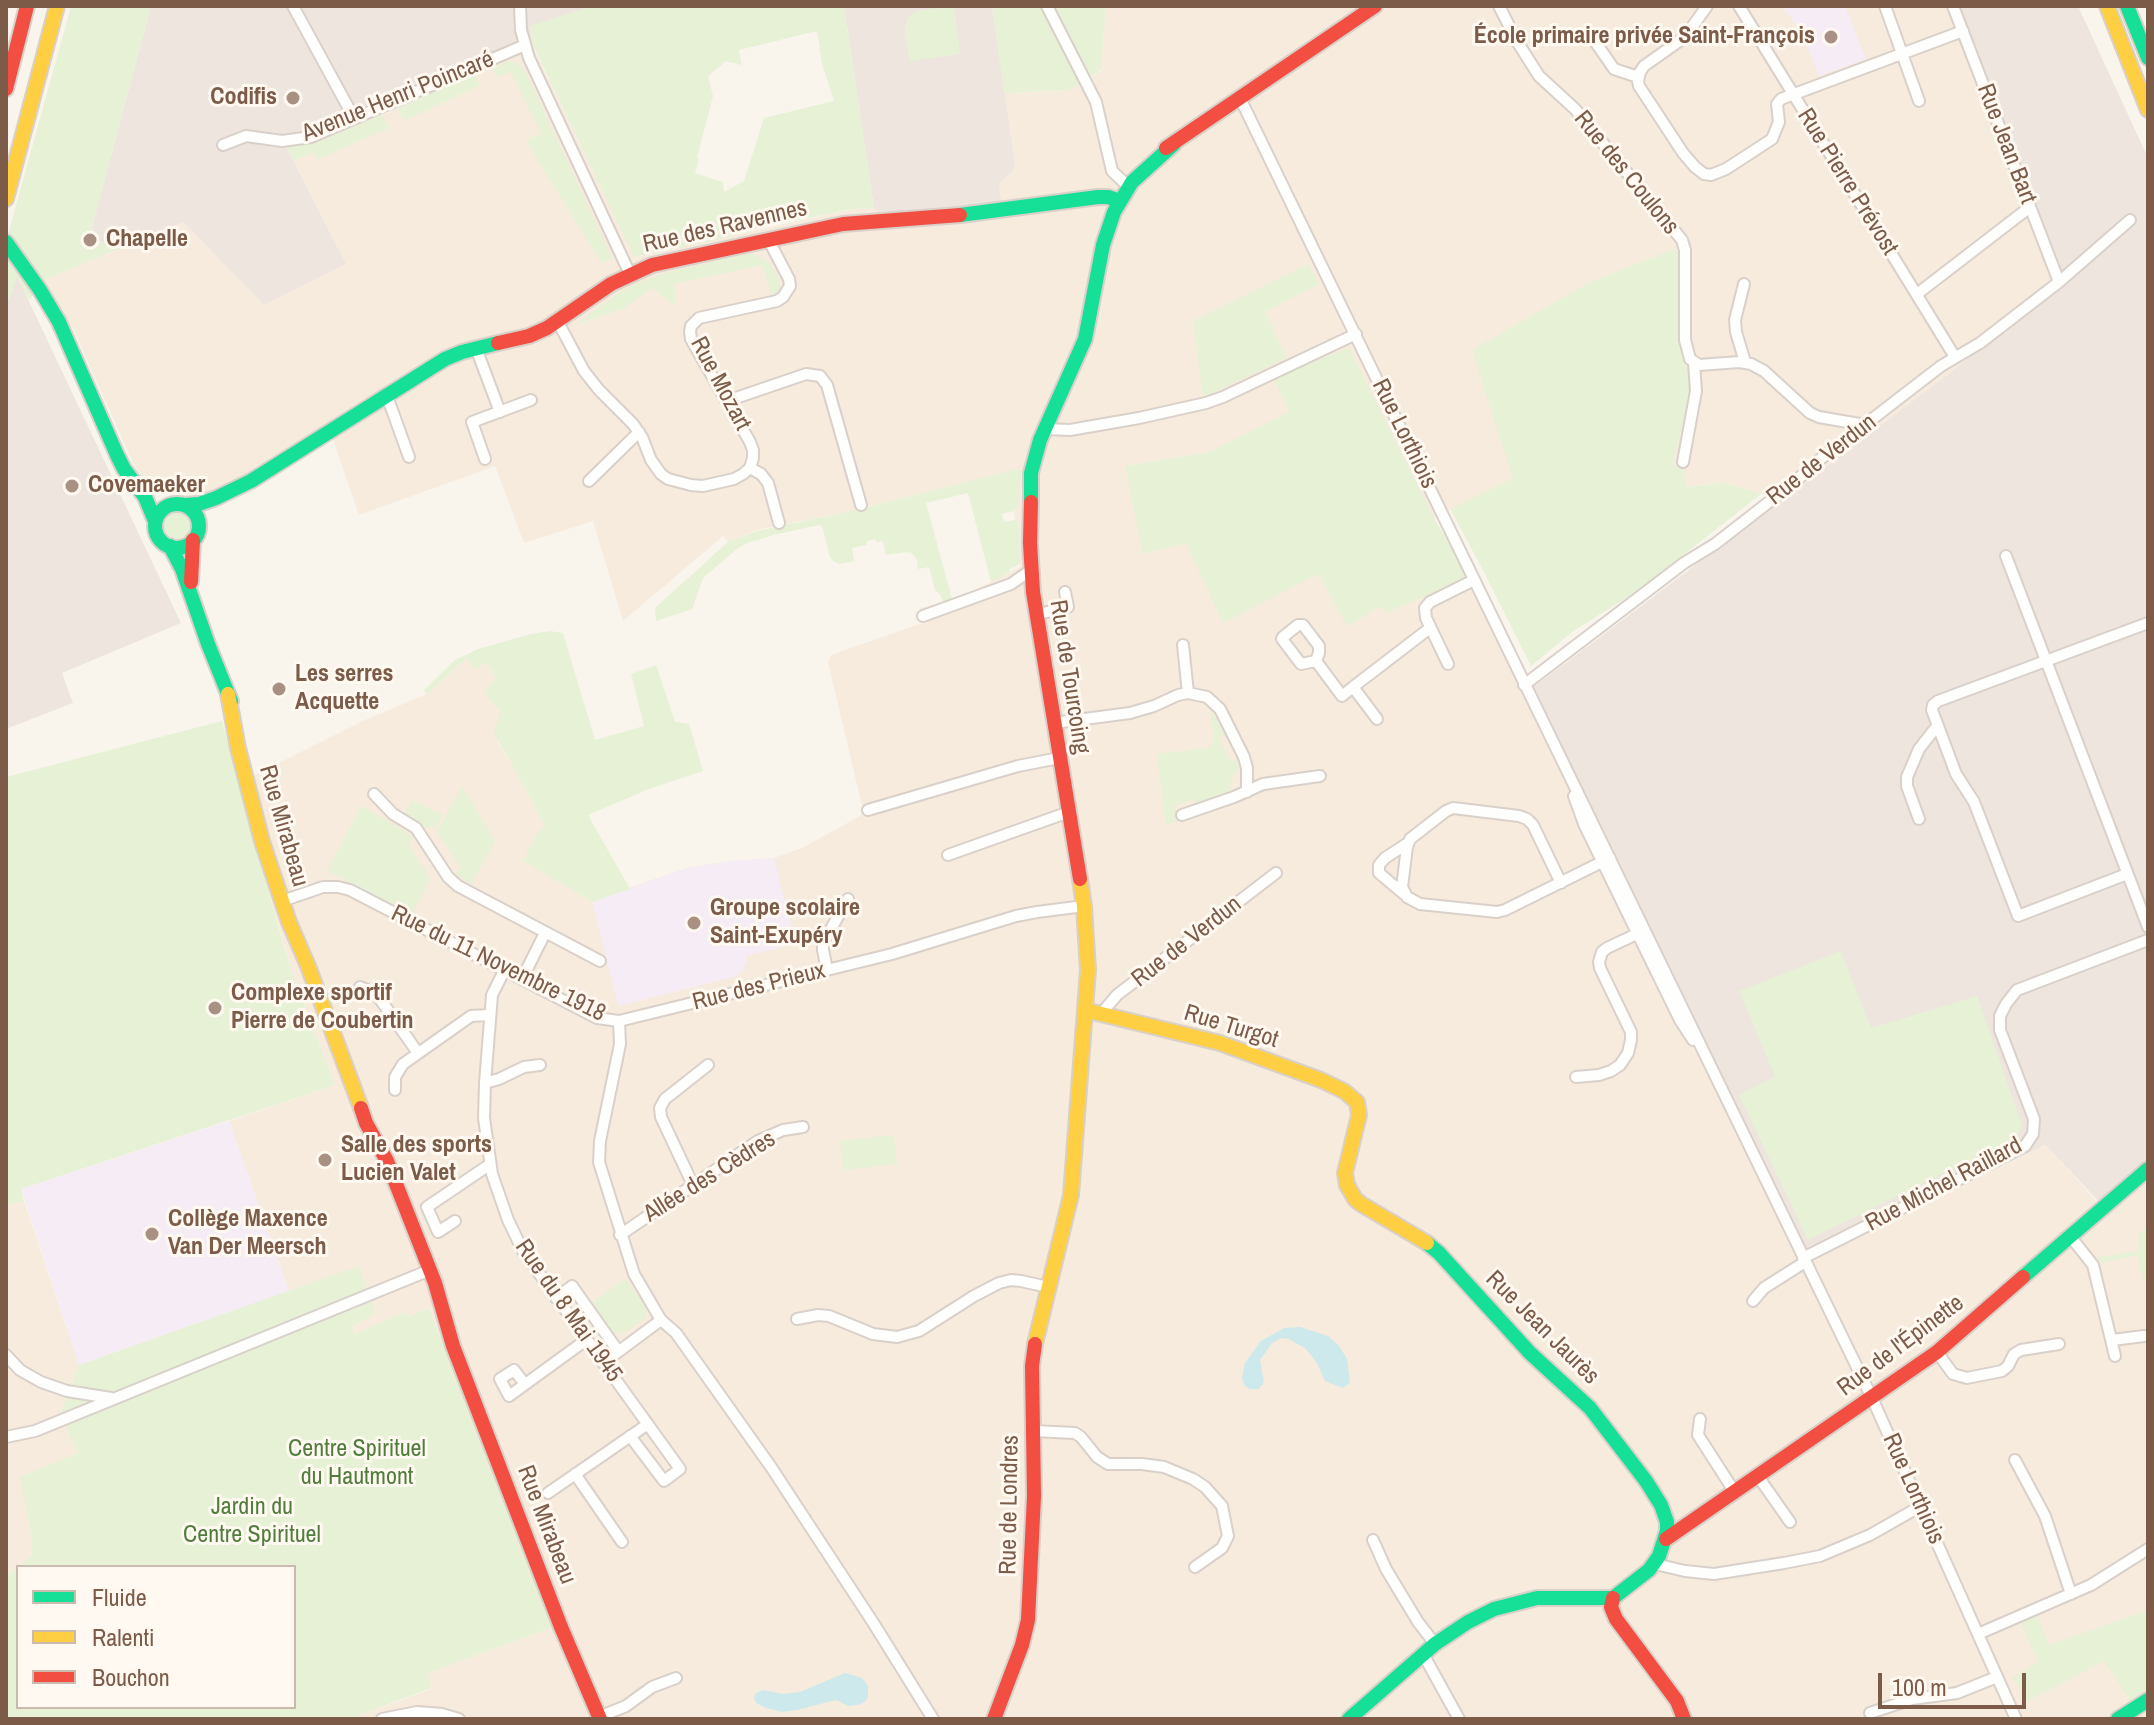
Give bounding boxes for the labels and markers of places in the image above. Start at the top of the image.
place label: École primaire privée Saint-François [1474,23,1815,51]
marker: École primaire privée Saint-François [1822,28,1840,46]
place label: Codifis [210,84,277,112]
marker: Codifis [284,89,302,107]
place label: Chapelle [106,226,188,254]
marker: Chapelle [81,231,99,249]
place label: Covemaeker [88,472,205,500]
marker: Covemaeker [63,477,81,495]
place label: Les serres Acquette [295,661,393,717]
marker: Les serres Acquette [270,680,288,698]
place label: Groupe scolaire Saint-Exupéry [710,895,860,951]
marker: Groupe scolaire Saint-Exupéry [685,914,703,932]
place label: Complexe sportif Pierre de Coubertin [231,980,414,1036]
marker: Complexe sportif Pierre de Coubertin [206,999,224,1017]
place label: Salle des sports Lucien Valet [341,1132,492,1188]
marker: Salle des sports Lucien Valet [316,1151,334,1169]
place label: Collège Maxence Van Der Meersch [168,1206,328,1262]
marker: Collège Maxence Van Der Meersch [143,1225,161,1243]

